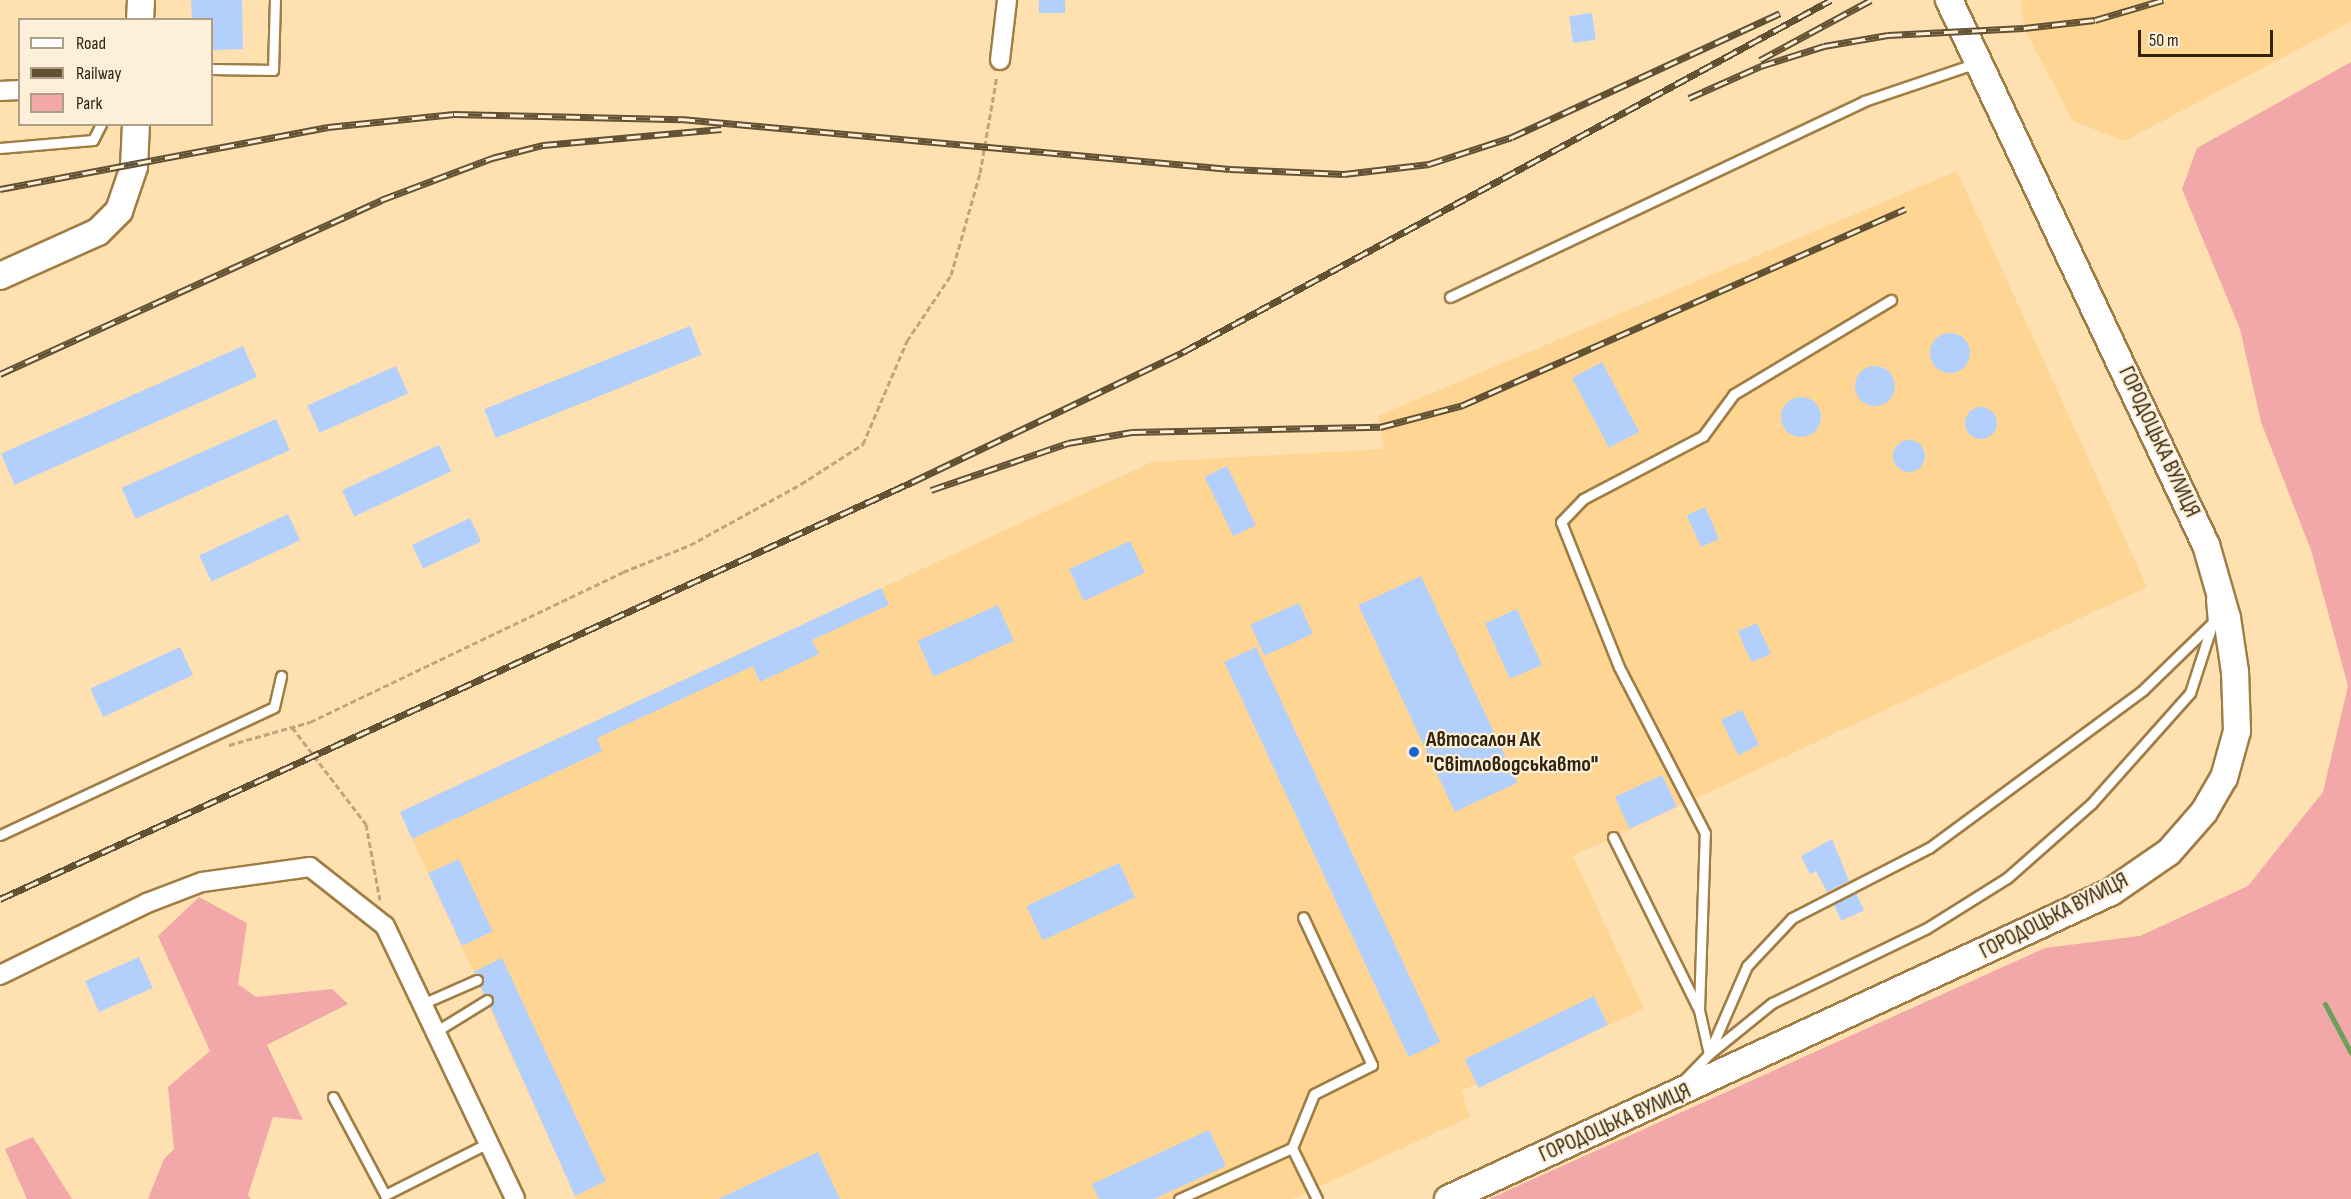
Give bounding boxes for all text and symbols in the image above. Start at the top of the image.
legend [18,18,213,126]
scale bar [2141,18,2276,56]
text: 50 m [2149,30,2179,51]
text: Road [76,33,106,54]
text: Railway [76,63,121,84]
text: Park [76,93,102,114]
street label: ГОРОДОЦЬКА ВУЛИЦЯ [2113,362,2205,522]
place label: Автосалон АК "Світловодськавто" [1426,726,1598,778]
marker: Автосалон АК "Світловодськавто" [1407,745,1421,759]
street label: ГОРОДОЦЬКА ВУЛИЦЯ [1975,867,2133,965]
street label: ГОРОДОЦЬКА ВУЛИЦЯ [1535,1078,1695,1168]

